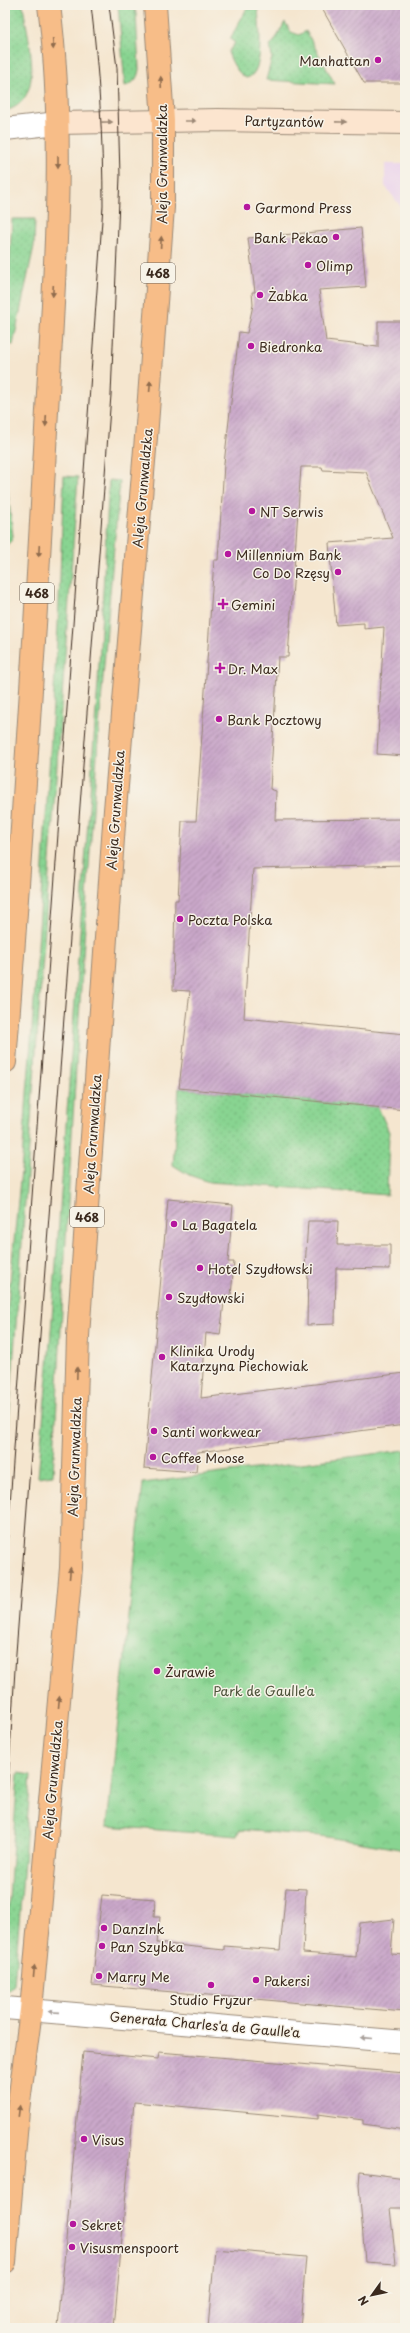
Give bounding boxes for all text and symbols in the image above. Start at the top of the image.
one-way arrow [50,38,57,50]
place label: Manhattan [299,51,370,70]
marker: Manhattan [373,55,383,65]
one-way arrow [157,76,164,88]
street label: Aleja Grunwaldzka [152,103,171,224]
street label: Partyzantów [244,111,324,131]
one-way arrow [184,118,197,124]
one-way arrow [101,119,114,125]
one-way arrow [335,119,348,125]
one-way arrow [55,156,61,169]
place label: Garmond Press [255,198,352,217]
marker: Garmond Press [242,202,252,212]
place label: Bank Pekao [253,228,328,247]
marker: Bank Pekao [331,232,341,242]
one-way arrow [157,236,164,248]
place label: Olimp [316,256,353,275]
marker: Olimp [303,260,313,270]
road number: 468 [141,263,175,283]
one-way arrow [50,285,57,297]
place label: Żabka [268,286,309,305]
marker: Żabka [255,290,265,300]
place label: Biedronka [259,337,323,356]
marker: Biedronka [246,341,256,351]
one-way arrow [147,380,154,392]
one-way arrow [43,415,50,427]
street label: Aleja Grunwaldzka [127,427,157,548]
place label: NT Serwis [260,502,323,521]
marker: NT Serwis [247,506,257,516]
one-way arrow [36,545,43,557]
place label: Millennium Bank [236,545,341,564]
marker: Millennium Bank [223,549,233,559]
place label: Co Do Rzęsy [252,563,330,582]
marker: Co Do Rzęsy [333,567,343,577]
road number: 468 [20,583,54,603]
place label: Gemini [231,595,275,614]
marker: Gemini [218,599,228,609]
place label: Dr. Max [228,659,278,678]
marker: Dr. Max [215,663,225,673]
place label: Bank Pocztowy [227,710,321,729]
marker: Bank Pocztowy [214,714,224,724]
street label: Aleja Grunwaldzka [101,749,129,870]
place label: Poczta Polska [188,910,273,929]
marker: Poczta Polska [175,914,185,924]
street label: Aleja Grunwaldzka [78,1073,106,1194]
road number: 468 [70,1207,104,1227]
place label: La Bagatela [182,1215,258,1234]
marker: La Bagatela [169,1219,179,1229]
place label: Hotel Szydłowski [208,1259,313,1278]
marker: Hotel Szydłowski [195,1263,205,1273]
place label: Szydłowski [177,1288,245,1307]
marker: Szydłowski [164,1292,174,1302]
place label: Klinika Urody Katarzyna Piechowiak [170,1341,309,1375]
marker: Klinika Urody Katarzyna Piechowiak [157,1352,167,1362]
one-way arrow [74,1366,80,1379]
street label: Aleja Grunwaldzka [62,1396,86,1517]
place label: Santi workwear [162,1422,261,1441]
marker: Santi workwear [149,1426,159,1436]
place label: Coffee Moose [161,1448,245,1467]
marker: Coffee Moose [148,1452,158,1462]
one-way arrow [67,1567,74,1579]
place label: Żurawie [165,1662,215,1681]
marker: Żurawie [152,1666,162,1676]
park label: Park de Gaulle'a [213,1681,316,1700]
one-way arrow [55,1696,62,1708]
street label: Aleja Grunwaldzka [37,1719,67,1840]
place label: DanzInk [112,1919,165,1938]
marker: DanzInk [99,1923,109,1933]
place label: Pan Szybka [110,1937,185,1956]
marker: Pan Szybka [97,1941,107,1951]
one-way arrow [31,1965,38,1977]
place label: Marry Me [107,1967,170,1986]
marker: Marry Me [94,1971,104,1981]
place label: Pakersi [264,1971,310,1990]
marker: Pakersi [251,1975,261,1985]
marker: Studio Fryzur [206,1980,216,1990]
place label: Studio Fryzur [170,1990,253,2009]
street label: Generała Charles'a de Gaulle'a [109,2006,302,2042]
one-way arrow [48,2008,60,2015]
one-way arrow [360,2035,372,2042]
one-way arrow [15,2105,22,2117]
place label: Visus [92,2130,124,2149]
marker: Visus [79,2134,89,2144]
place label: Sekret [81,2215,122,2234]
marker: Sekret [68,2219,78,2229]
place label: Visusmenspoort [80,2238,179,2257]
marker: Visusmenspoort [67,2242,77,2252]
north arrow [352,2275,392,2315]
text: N [354,2292,373,2309]

